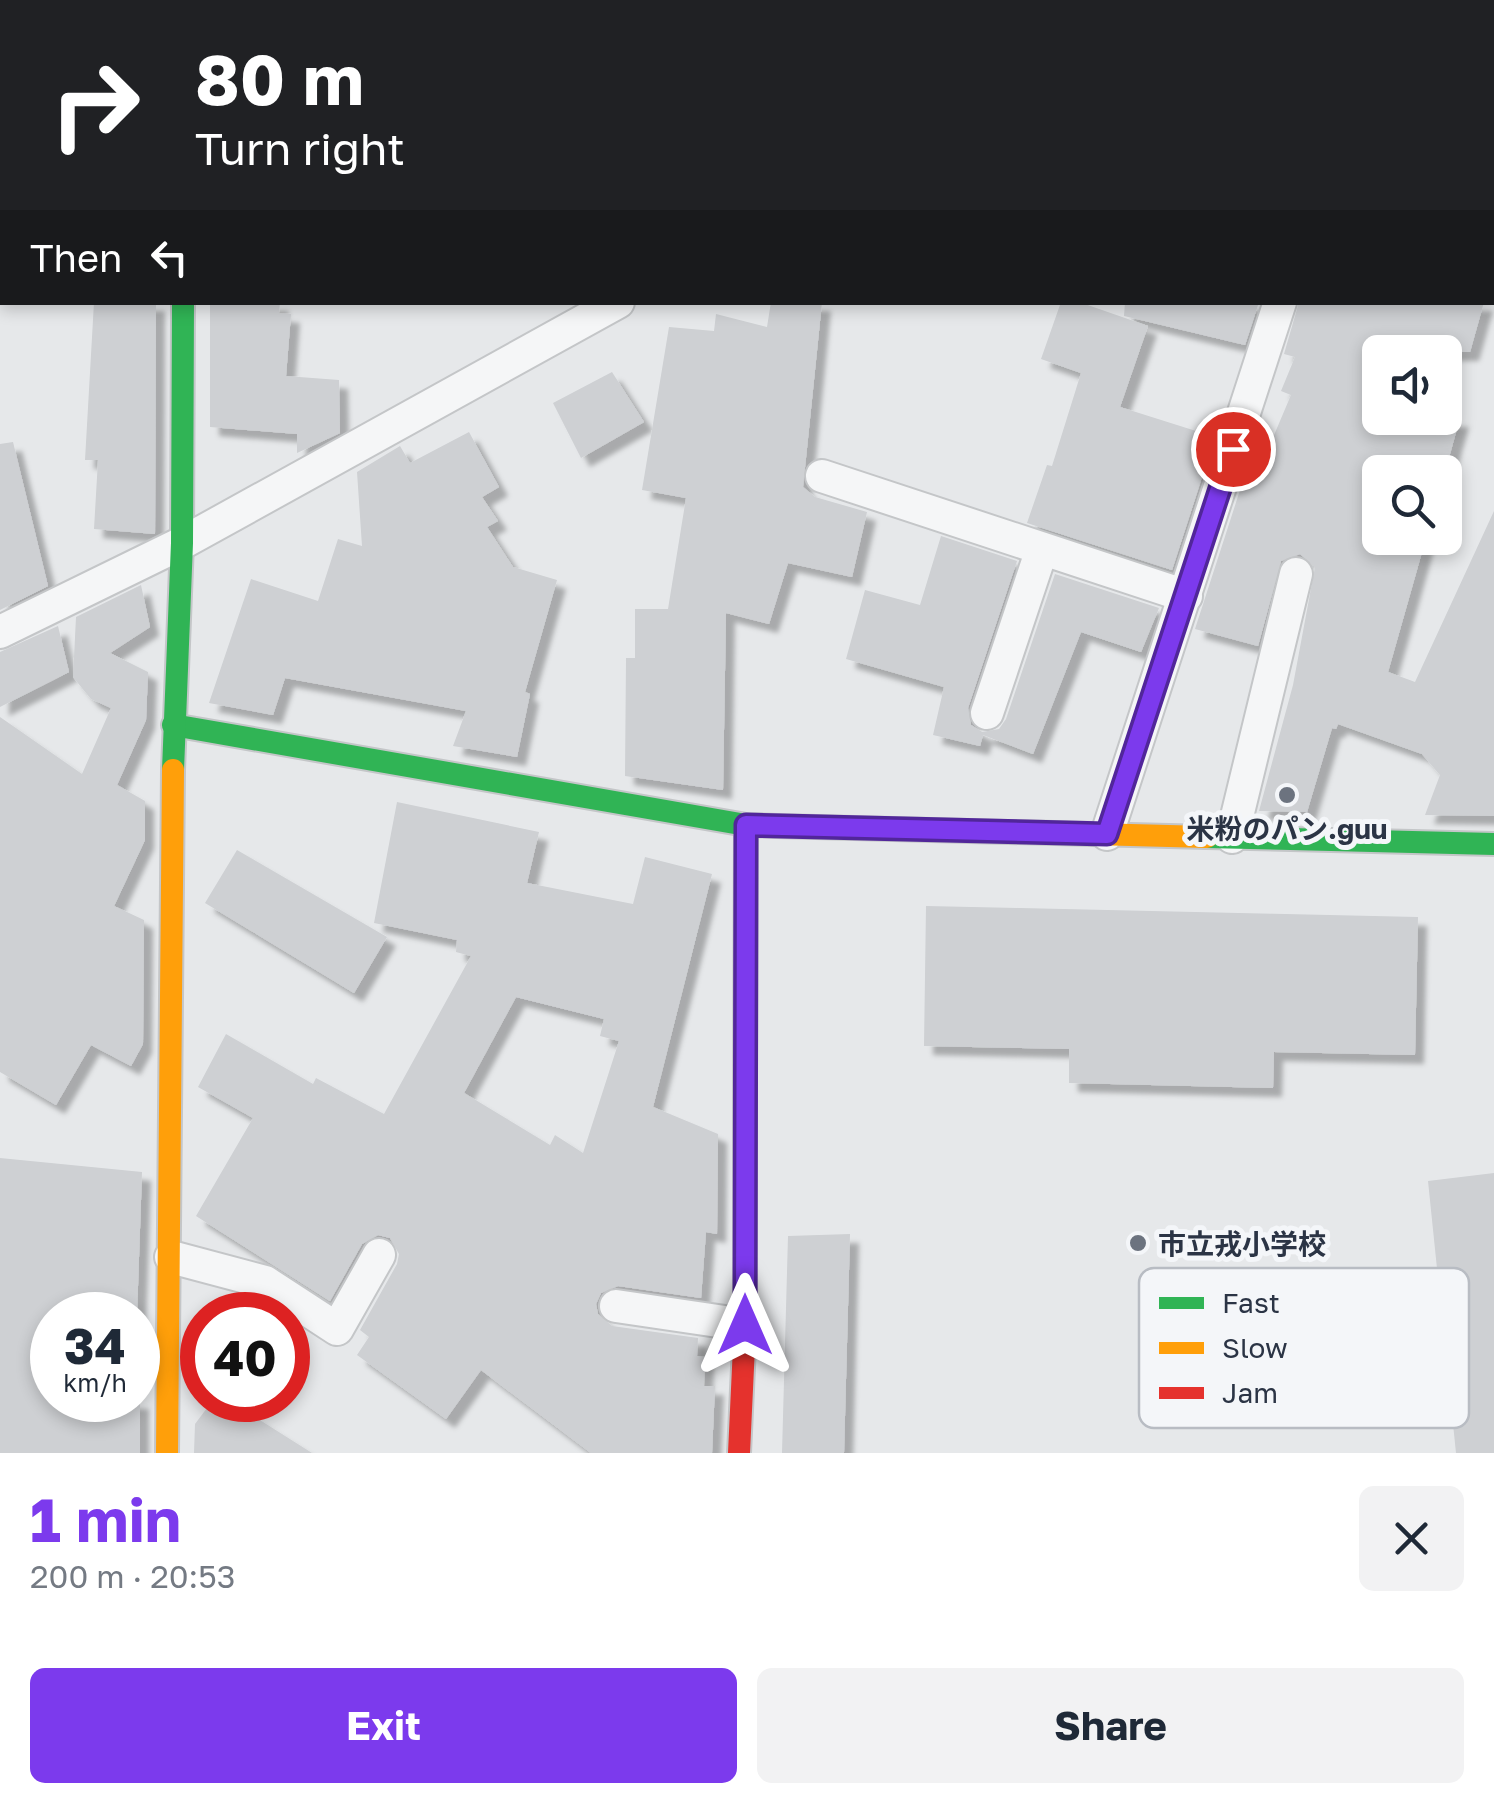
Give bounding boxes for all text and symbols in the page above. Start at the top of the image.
text: 80 m [195,36,364,120]
icon: right [30,40,160,170]
text: Turn right [195,121,405,175]
icon: left [142,230,197,285]
text: Then [30,235,122,280]
map controls [1362,335,1462,555]
button: sound [1362,335,1462,435]
pin [1191,407,1276,492]
icon: arrive [1206,422,1261,477]
button: search [1362,455,1462,555]
marker: 米粉のパン.guu [1276,784,1298,806]
place label: 米粉のパン.guu [1187,812,1387,845]
place label: 市立戎小学校 [1158,1227,1326,1260]
marker: 市立戎小学校 [1127,1232,1149,1254]
legend [1139,1268,1469,1428]
position arrow [693,1273,797,1377]
text: Fast [1222,1286,1280,1319]
speed limit sign: 40 [180,1292,310,1422]
text: 34 [64,1315,126,1375]
text: Slow [1222,1331,1288,1364]
text: km/h [63,1367,127,1398]
text: Jam [1222,1376,1278,1409]
text: 1 min [30,1483,181,1555]
button: close [1359,1486,1464,1591]
text: 200 m · 20:53 [30,1557,235,1595]
button: Exit [30,1668,737,1783]
button: Share [757,1668,1464,1783]

